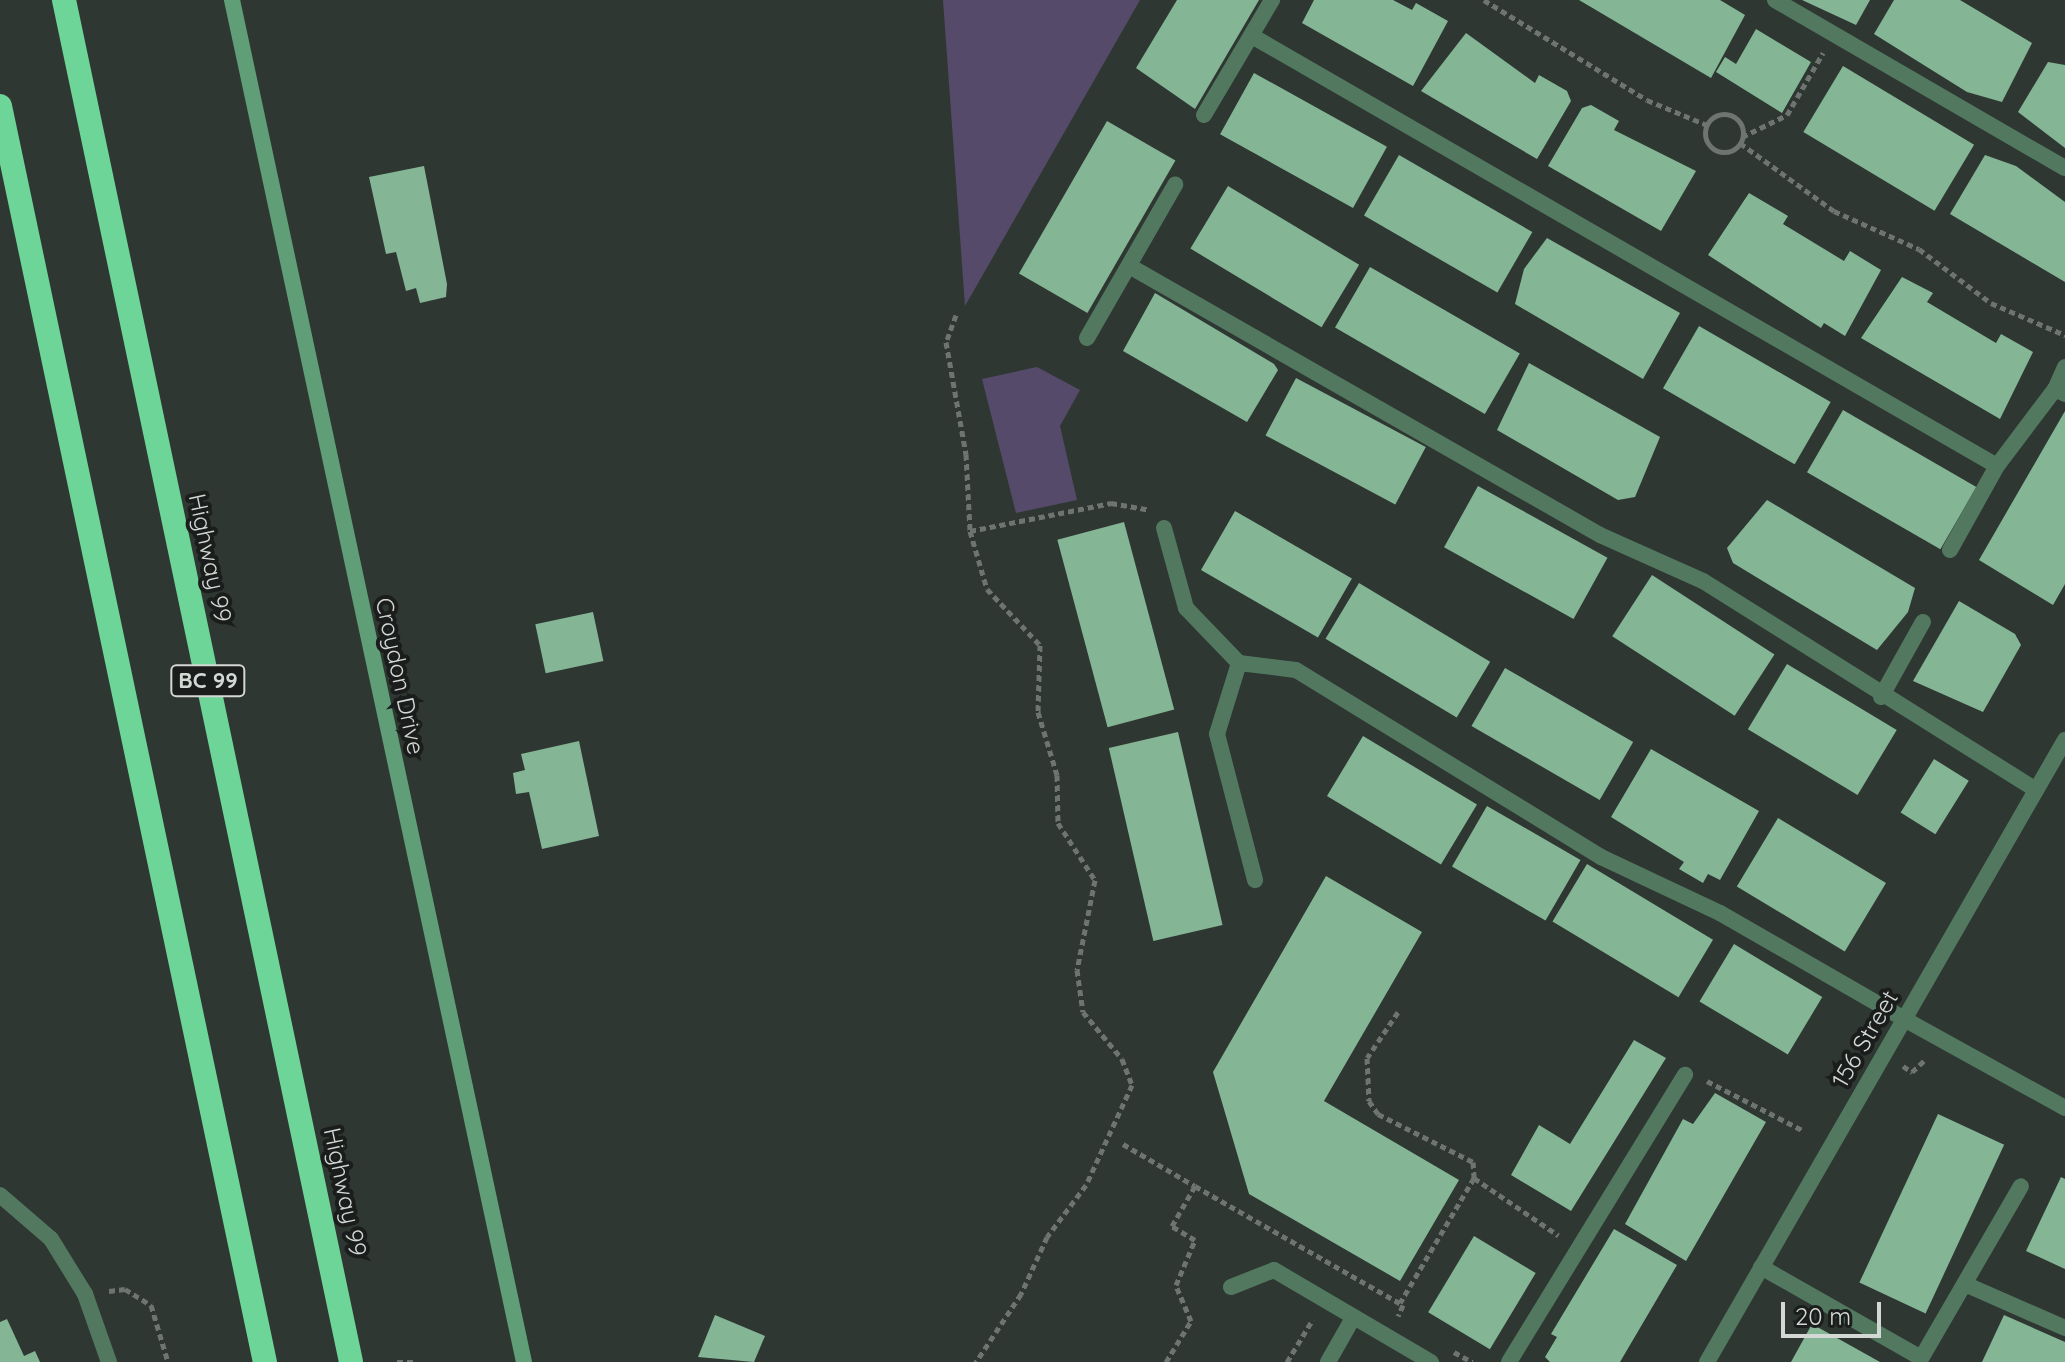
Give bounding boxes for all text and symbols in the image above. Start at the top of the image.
street label: Highway 99 [182,491,238,625]
street label: Croydon Drive [369,595,431,757]
road number: BC 99 [170,663,246,699]
street label: 156 Street [1826,985,1904,1093]
street label: Highway 99 [317,1125,373,1259]
scale bar [1785,1286,1885,1336]
text: 20 m [1795,1301,1851,1331]

